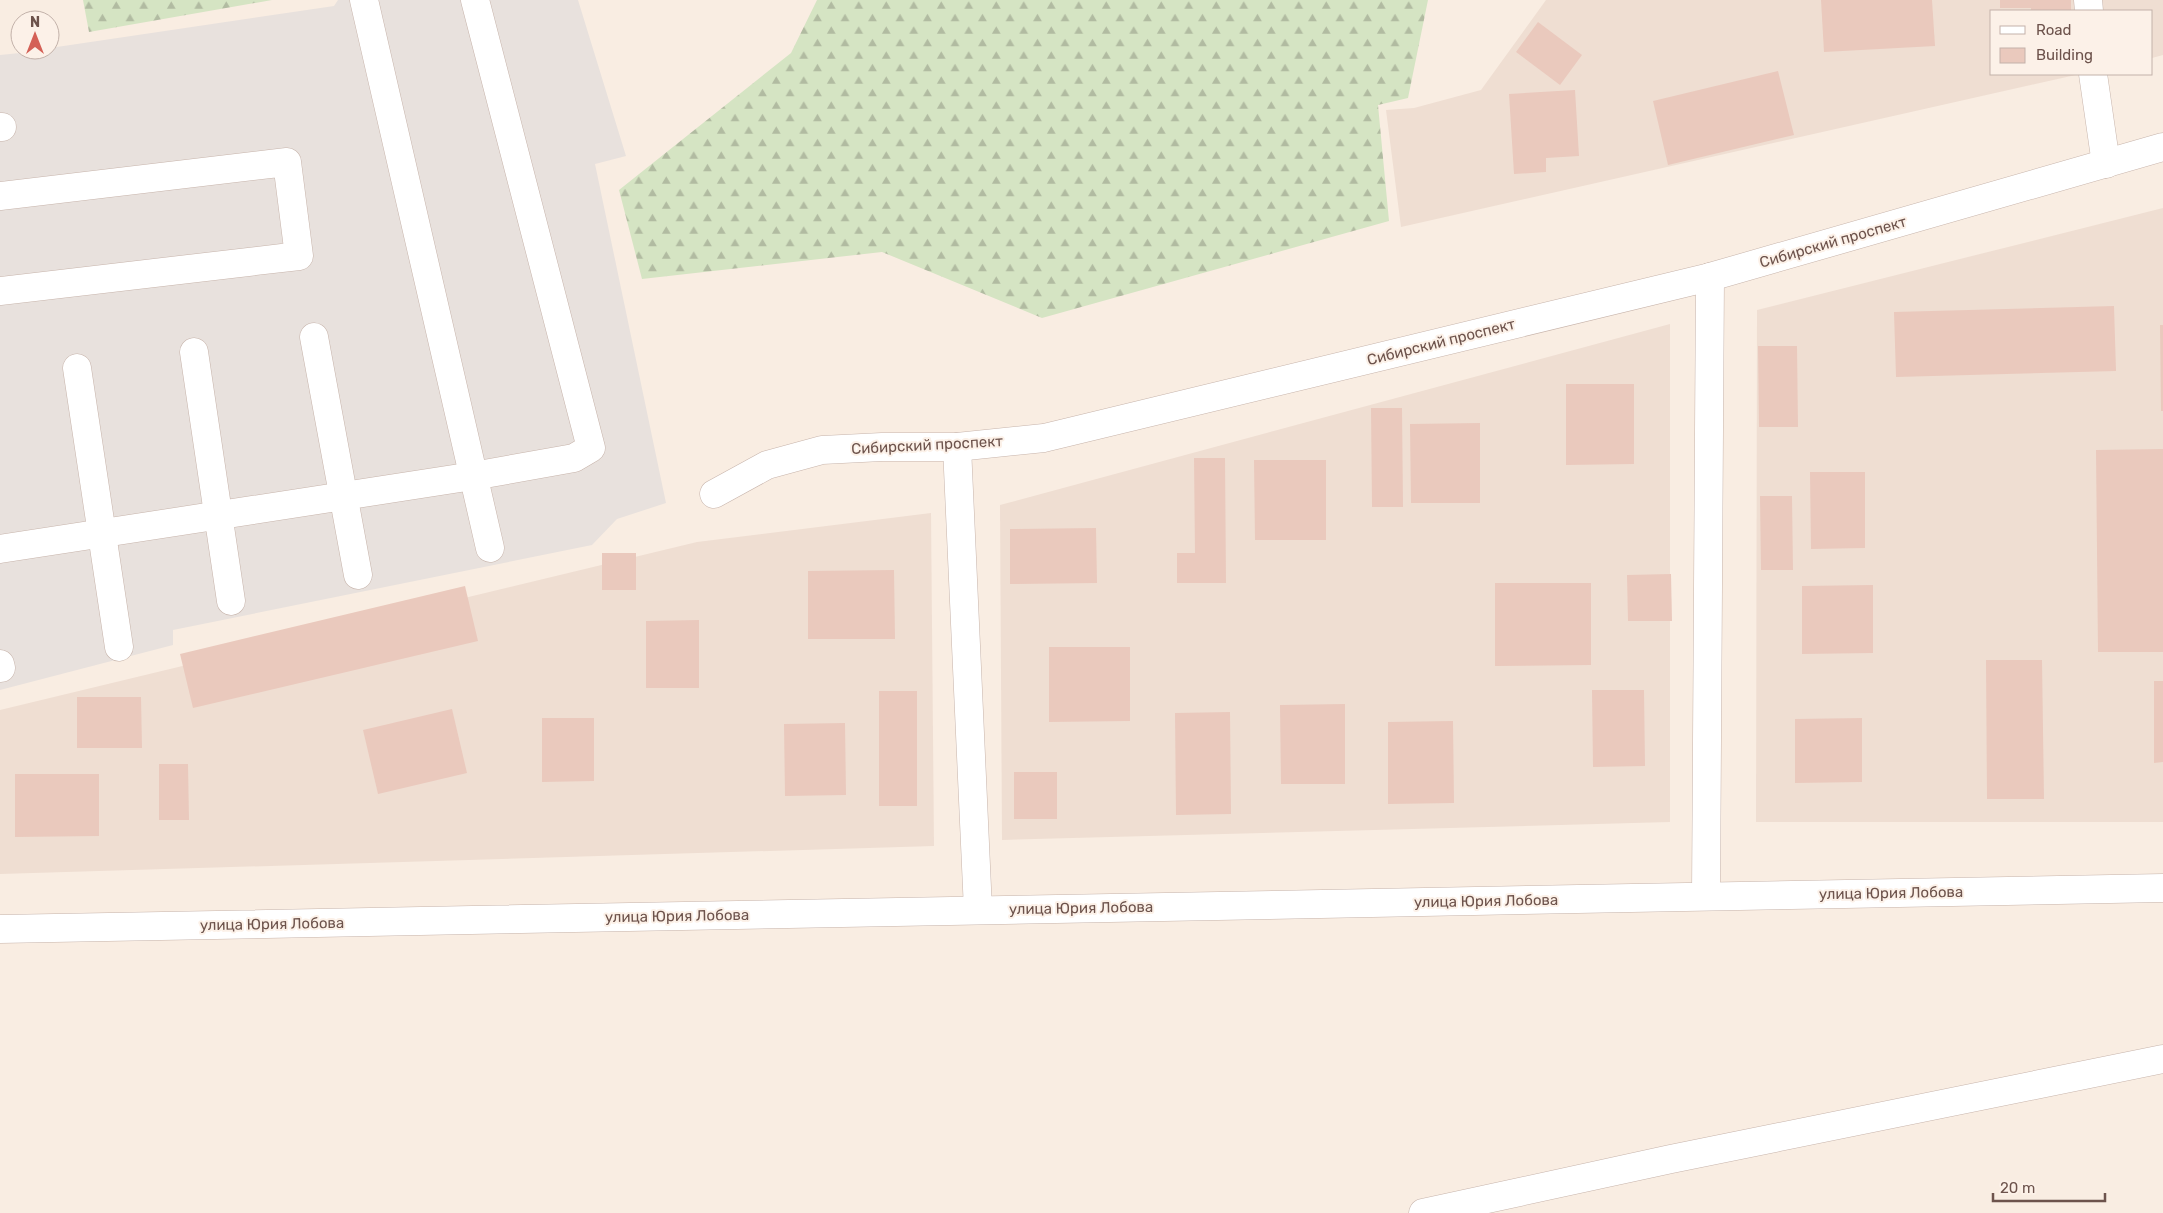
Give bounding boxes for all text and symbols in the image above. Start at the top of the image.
north arrow [10,10,60,60]
legend [1990,10,2153,75]
text: N [30,14,40,31]
text: Road [2036,21,2072,39]
text: Building [2036,46,2093,64]
street label: Сибирский проспект [1758,212,1909,272]
street label: Сибирский проспект [1365,315,1517,369]
street label: Сибирский проспект [851,432,1004,458]
street label: улица Юрия Лобова [1819,883,1963,903]
street label: улица Юрия Лобова [1414,891,1558,911]
street label: улица Юрия Лобова [1009,898,1153,918]
street label: улица Юрия Лобова [605,906,749,926]
street label: улица Юрия Лобова [200,914,344,934]
scale bar [1993,1170,2106,1202]
text: 20 m [2000,1179,2035,1197]

